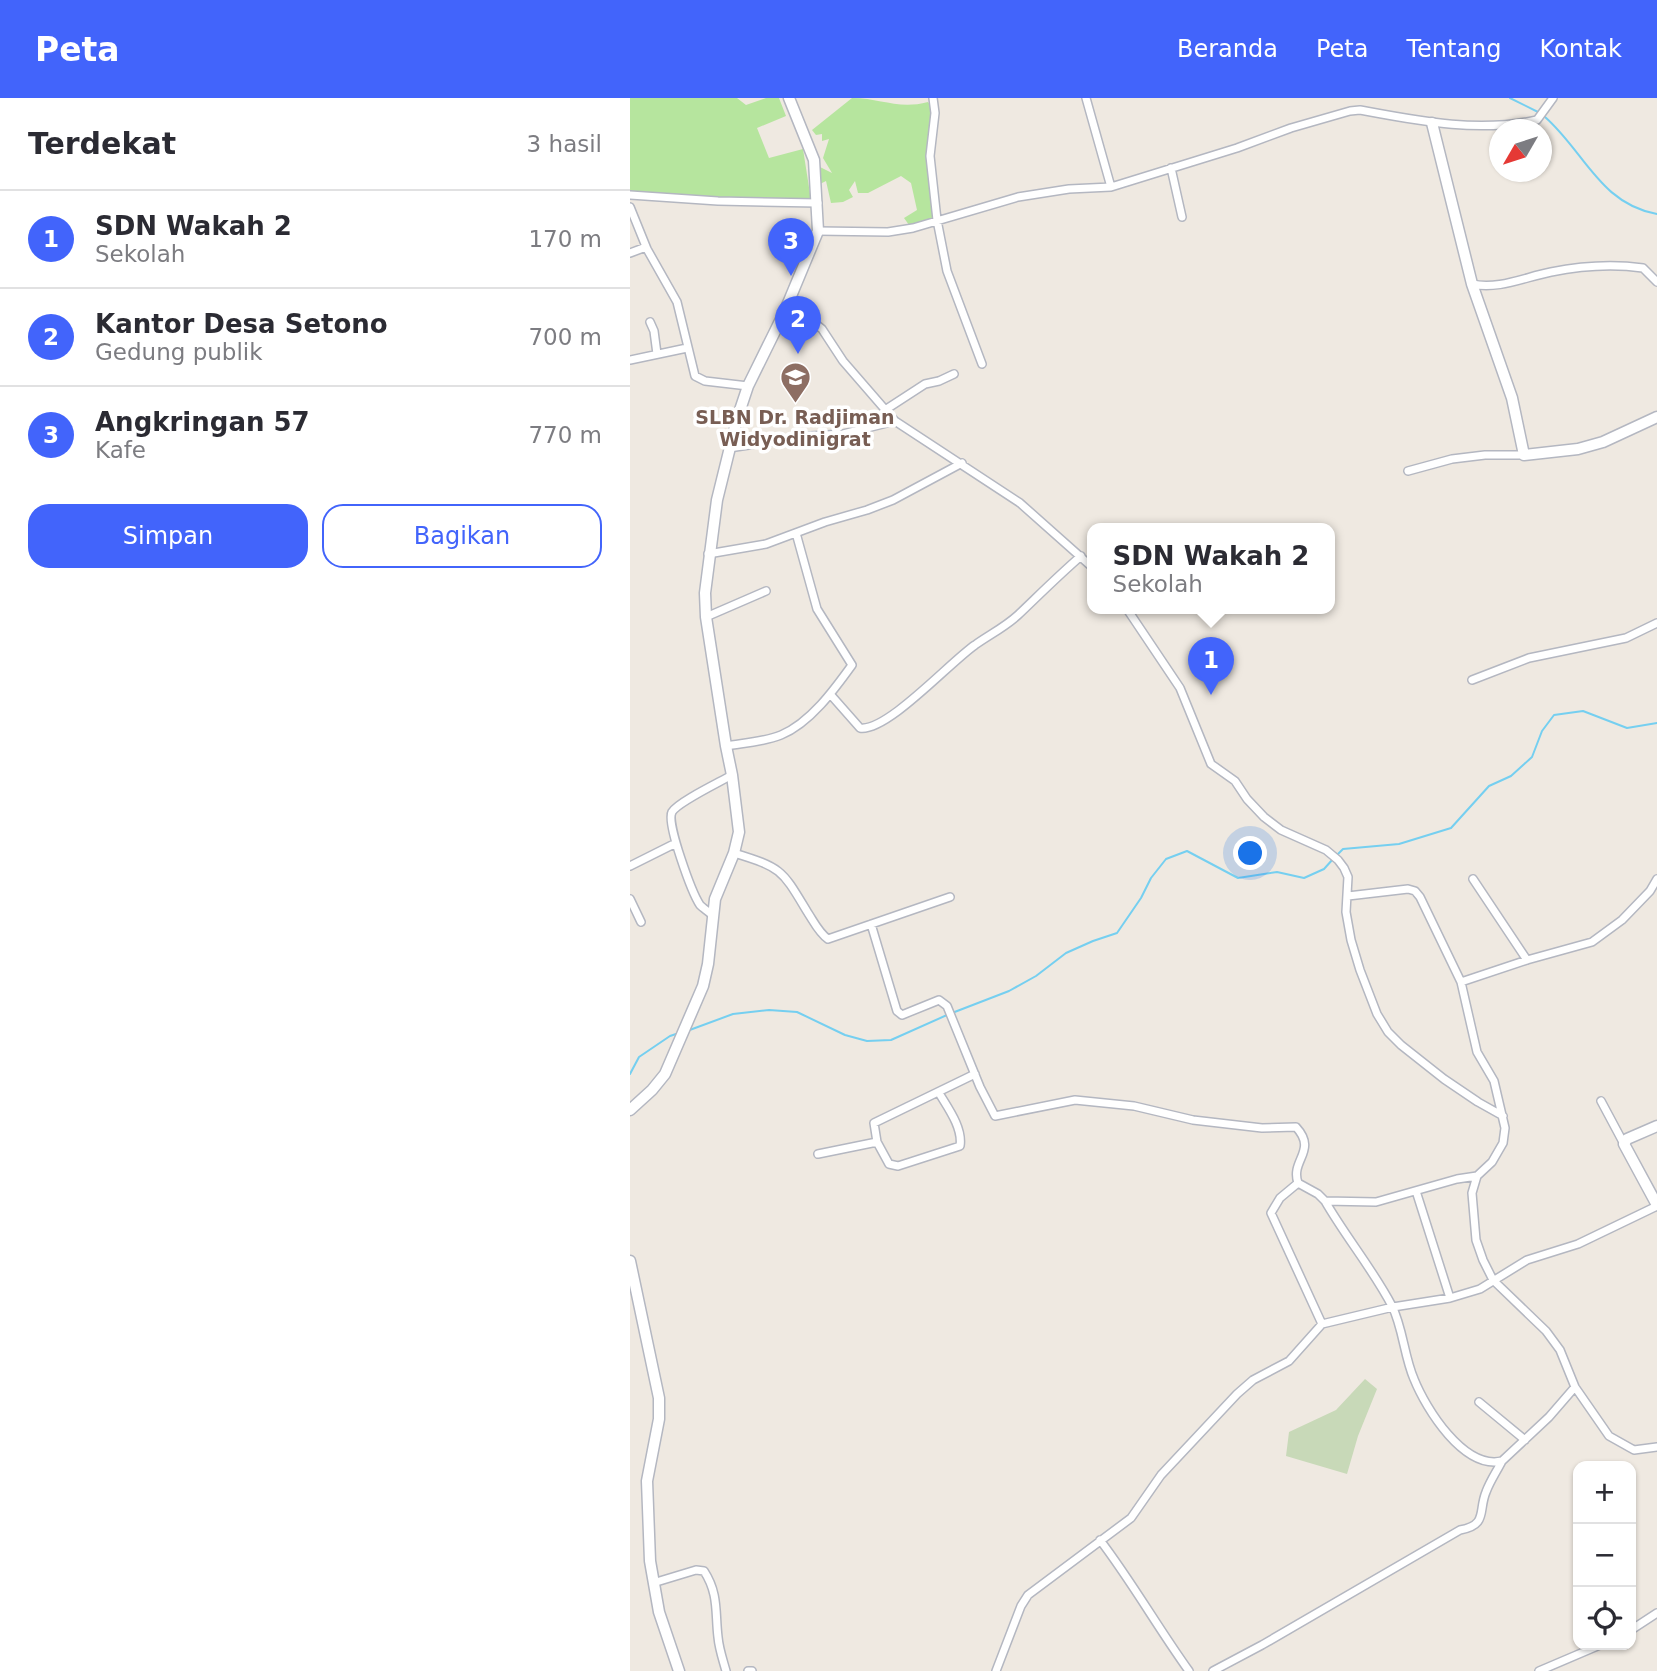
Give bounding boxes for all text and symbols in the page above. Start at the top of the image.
text: Peta [35,30,120,69]
text: Beranda [1177,35,1278,63]
text: Peta [1316,35,1368,63]
text: Tentang [1406,35,1502,63]
text: Kontak [1540,35,1622,63]
north arrow [1489,119,1552,182]
text: Terdekat [28,126,176,161]
text: 3 hasil [527,131,602,157]
text: SDN Wakah 2 [95,211,292,241]
pin: 3 [768,218,814,276]
text: 1 [43,226,59,252]
text: 170 m [528,226,602,252]
text: Sekolah [95,241,185,267]
pin: 2 [775,296,821,354]
text: Kantor Desa Setono [95,309,388,339]
text: 2 [43,324,59,350]
text: 700 m [528,324,602,350]
text: Gedung publik [95,339,263,365]
school or university icon: SLBN Dr. Radjiman Widyodinigrat [778,361,812,405]
place label: SLBN Dr. Radjiman Widyodinigrat [695,406,895,450]
text: Angkringan 57 [95,407,310,437]
text: 3 [43,422,59,448]
text: 770 m [528,422,602,448]
text: Kafe [95,437,146,463]
button: Simpan [28,504,308,568]
button: Bagikan [322,504,602,568]
popup [1087,523,1335,614]
text: SDN Wakah 2 [1113,541,1309,571]
text: Sekolah [1113,571,1203,597]
pin: 1 [1188,637,1234,695]
your location [1233,836,1267,870]
map controls [1573,1461,1636,1650]
button: + [1573,1461,1636,1524]
button: − [1573,1524,1636,1587]
button: locate [1573,1587,1636,1650]

